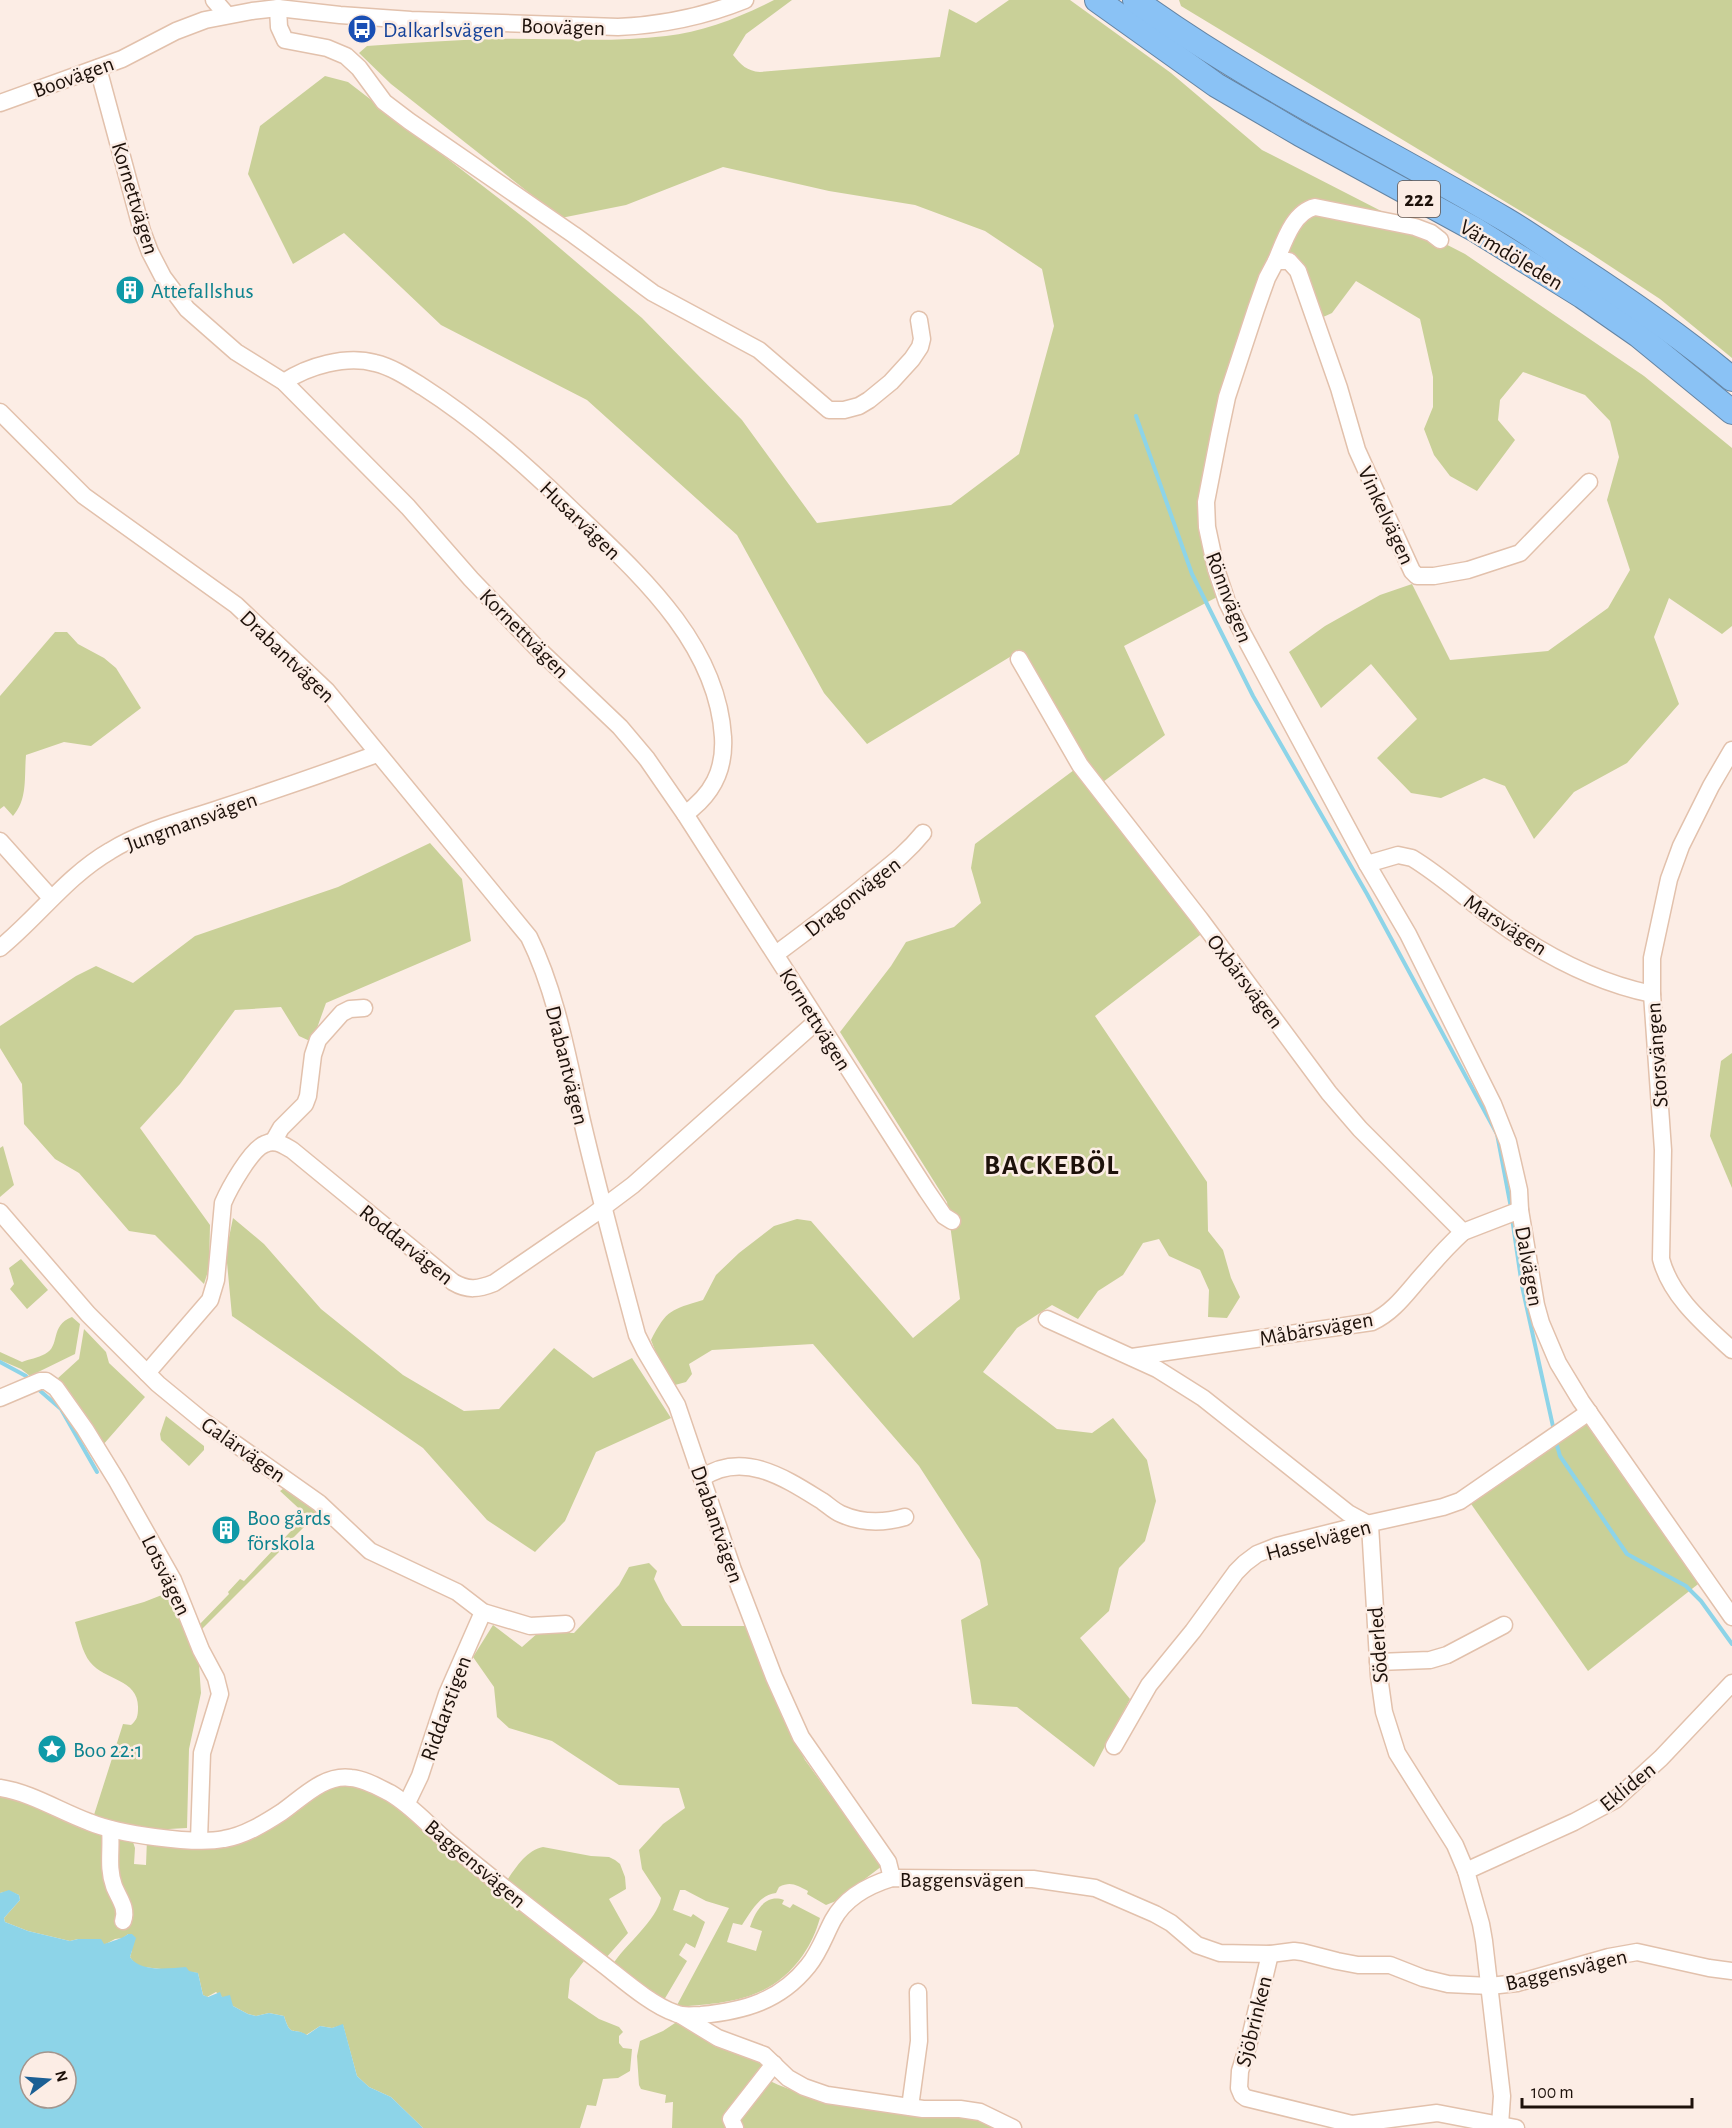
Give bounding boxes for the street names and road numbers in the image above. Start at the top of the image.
street label: Boovägen [520,15,605,39]
street label: Boovägen [30,52,117,102]
street label: Kornettvägen [108,140,163,257]
road number: 222 [1398,181,1440,217]
street label: Värmdöleden [1456,215,1567,294]
street label: Vinkelvägen [1354,463,1418,568]
street label: Husarvägen [536,477,625,564]
street label: Rönnvägen [1202,549,1256,646]
street label: Kornettvägen [475,585,573,683]
street label: Drabantvägen [236,606,339,707]
street label: Jungmansvägen [123,788,260,856]
street label: Dragonvägen [801,853,905,941]
street label: Marsvägen [1460,890,1551,960]
street label: Oxbärsvägen [1203,931,1287,1033]
street label: Kornettvägen [775,964,855,1075]
street label: Storsvängen [1642,1002,1672,1108]
street label: Drabantvägen [542,1003,592,1127]
street label: Roddarvägen [355,1200,457,1289]
street label: Dalvägen [1511,1224,1547,1308]
street label: Måbärsvägen [1258,1308,1375,1350]
street label: Galärvägen [197,1413,290,1487]
street label: Drabantvägen [687,1463,747,1586]
street label: Hasselvägen [1263,1515,1373,1565]
street label: Lotsvägen [137,1532,195,1619]
street label: Söderled [1364,1606,1392,1684]
street label: Riddarstigen [417,1653,475,1764]
street label: Ekliden [1596,1758,1660,1816]
street label: Baggensvägen [421,1815,530,1912]
street label: Baggensvägen [900,1869,1024,1891]
street label: Baggensvägen [1503,1945,1629,1995]
street label: Sjöbrinken [1232,1974,1276,2069]

